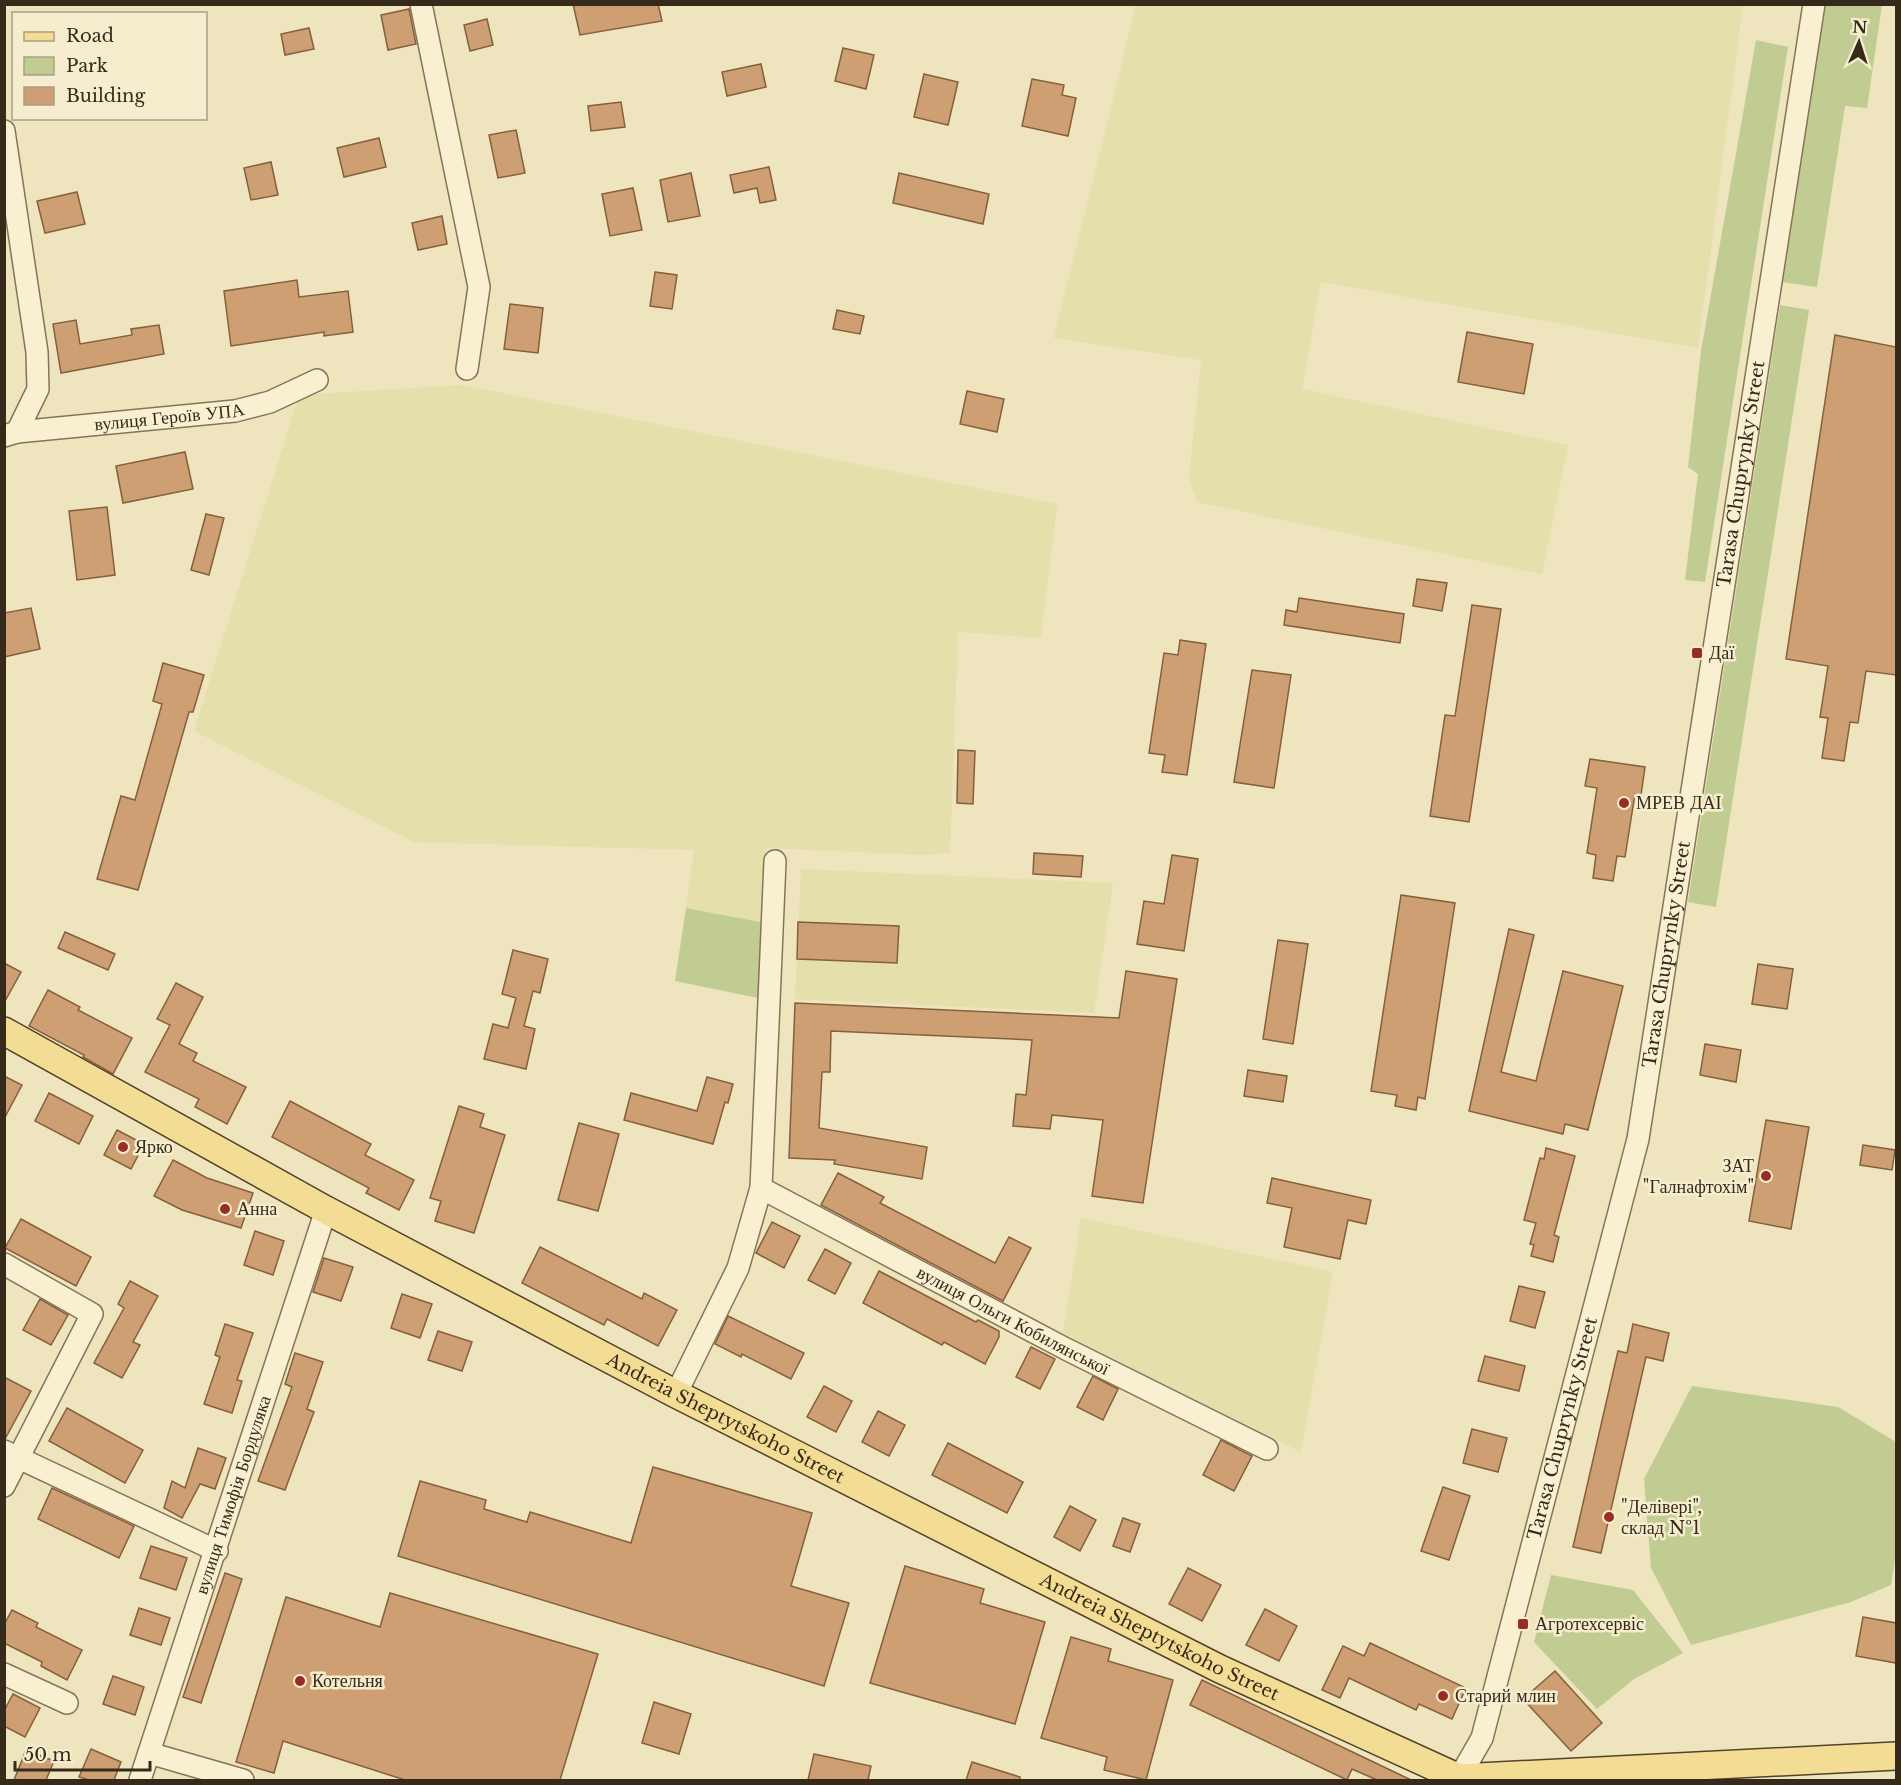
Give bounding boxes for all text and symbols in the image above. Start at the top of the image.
legend [12,12,207,120]
north arrow [1829,12,1889,72]
text: N [1852,17,1868,37]
text: Road [66,25,114,47]
text: Park [66,55,108,77]
text: Building [66,85,145,107]
street label: Tarasa Chuprynky Street [1713,359,1770,589]
street label: вулиця Героїв УПА [93,398,247,435]
place label: Даї [1709,642,1734,664]
marker: Даї [1690,646,1704,660]
place label: МРЕВ ДАІ [1636,792,1721,814]
marker: МРЕВ ДАІ [1617,796,1631,810]
street label: Tarasa Chuprynky Street [1638,839,1695,1069]
place label: Ярко [135,1136,173,1158]
marker: Ярко [116,1140,130,1154]
place label: ЗАТ "Галнафтохім" [1643,1155,1754,1198]
marker: ЗАТ "Галнафтохім" [1759,1169,1773,1183]
place label: Анна [237,1198,277,1220]
marker: Анна [218,1202,232,1216]
street label: вулиця Ольги Кобилянської [913,1261,1113,1380]
street label: Tarasa Chuprynky Street [1523,1315,1602,1542]
street label: Andreia Sheptytskoho Street [602,1348,848,1488]
street label: вулиця Тимофія Бордуляка [190,1393,276,1597]
place label: "Делівері", склад №1 [1621,1496,1702,1539]
marker: "Делівері", склад №1 [1602,1510,1616,1524]
street label: Andreia Sheptytskoho Street [1035,1568,1283,1705]
place label: Агротехсервіс [1535,1613,1644,1635]
marker: Агротехсервіс [1516,1617,1530,1631]
place label: Котельня [312,1670,383,1692]
marker: Котельня [293,1674,307,1688]
place label: Старий млин [1455,1685,1556,1707]
marker: Старий млин [1436,1689,1450,1703]
scale bar [15,1734,150,1772]
text: 50 m [24,1744,72,1766]

